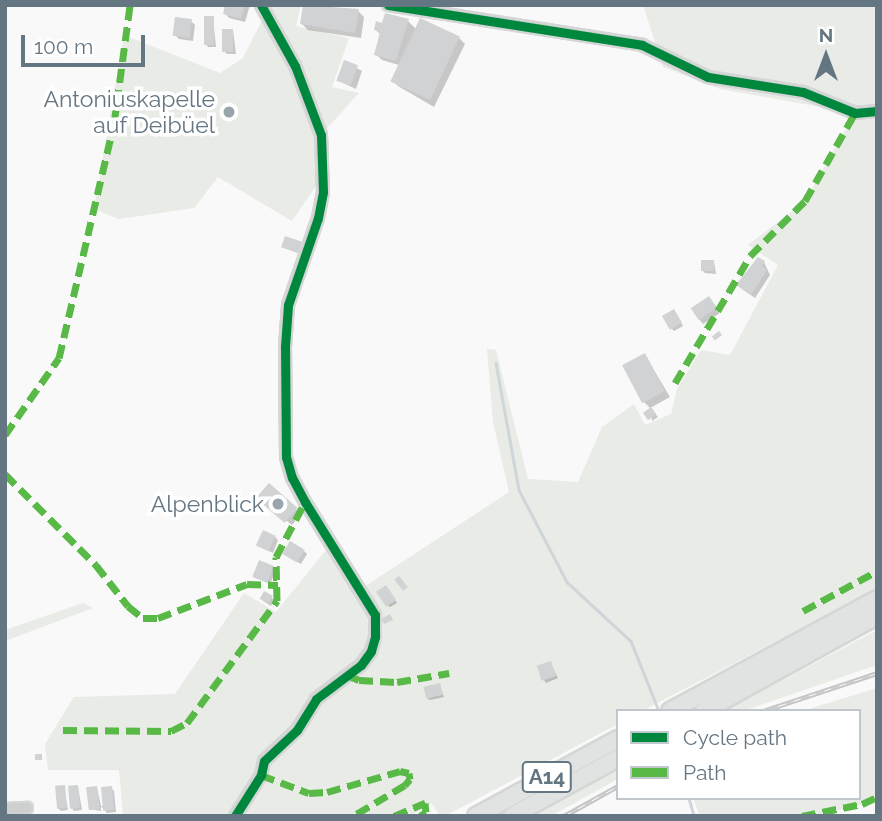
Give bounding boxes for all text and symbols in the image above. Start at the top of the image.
scale bar [24,21,149,65]
north arrow [791,21,861,91]
text: N [819,24,833,46]
text: 100 m [34,34,93,59]
place label: Antoniuskapelle auf Deibüel [43,85,215,139]
marker: Antoniuskapelle auf Deibüel [221,104,237,120]
place label: Alpenblick [151,490,264,518]
marker: Alpenblick [270,496,286,512]
legend [616,709,861,800]
text: Cycle path [683,725,787,750]
road number: A14 [521,760,573,794]
text: Path [683,760,727,785]

